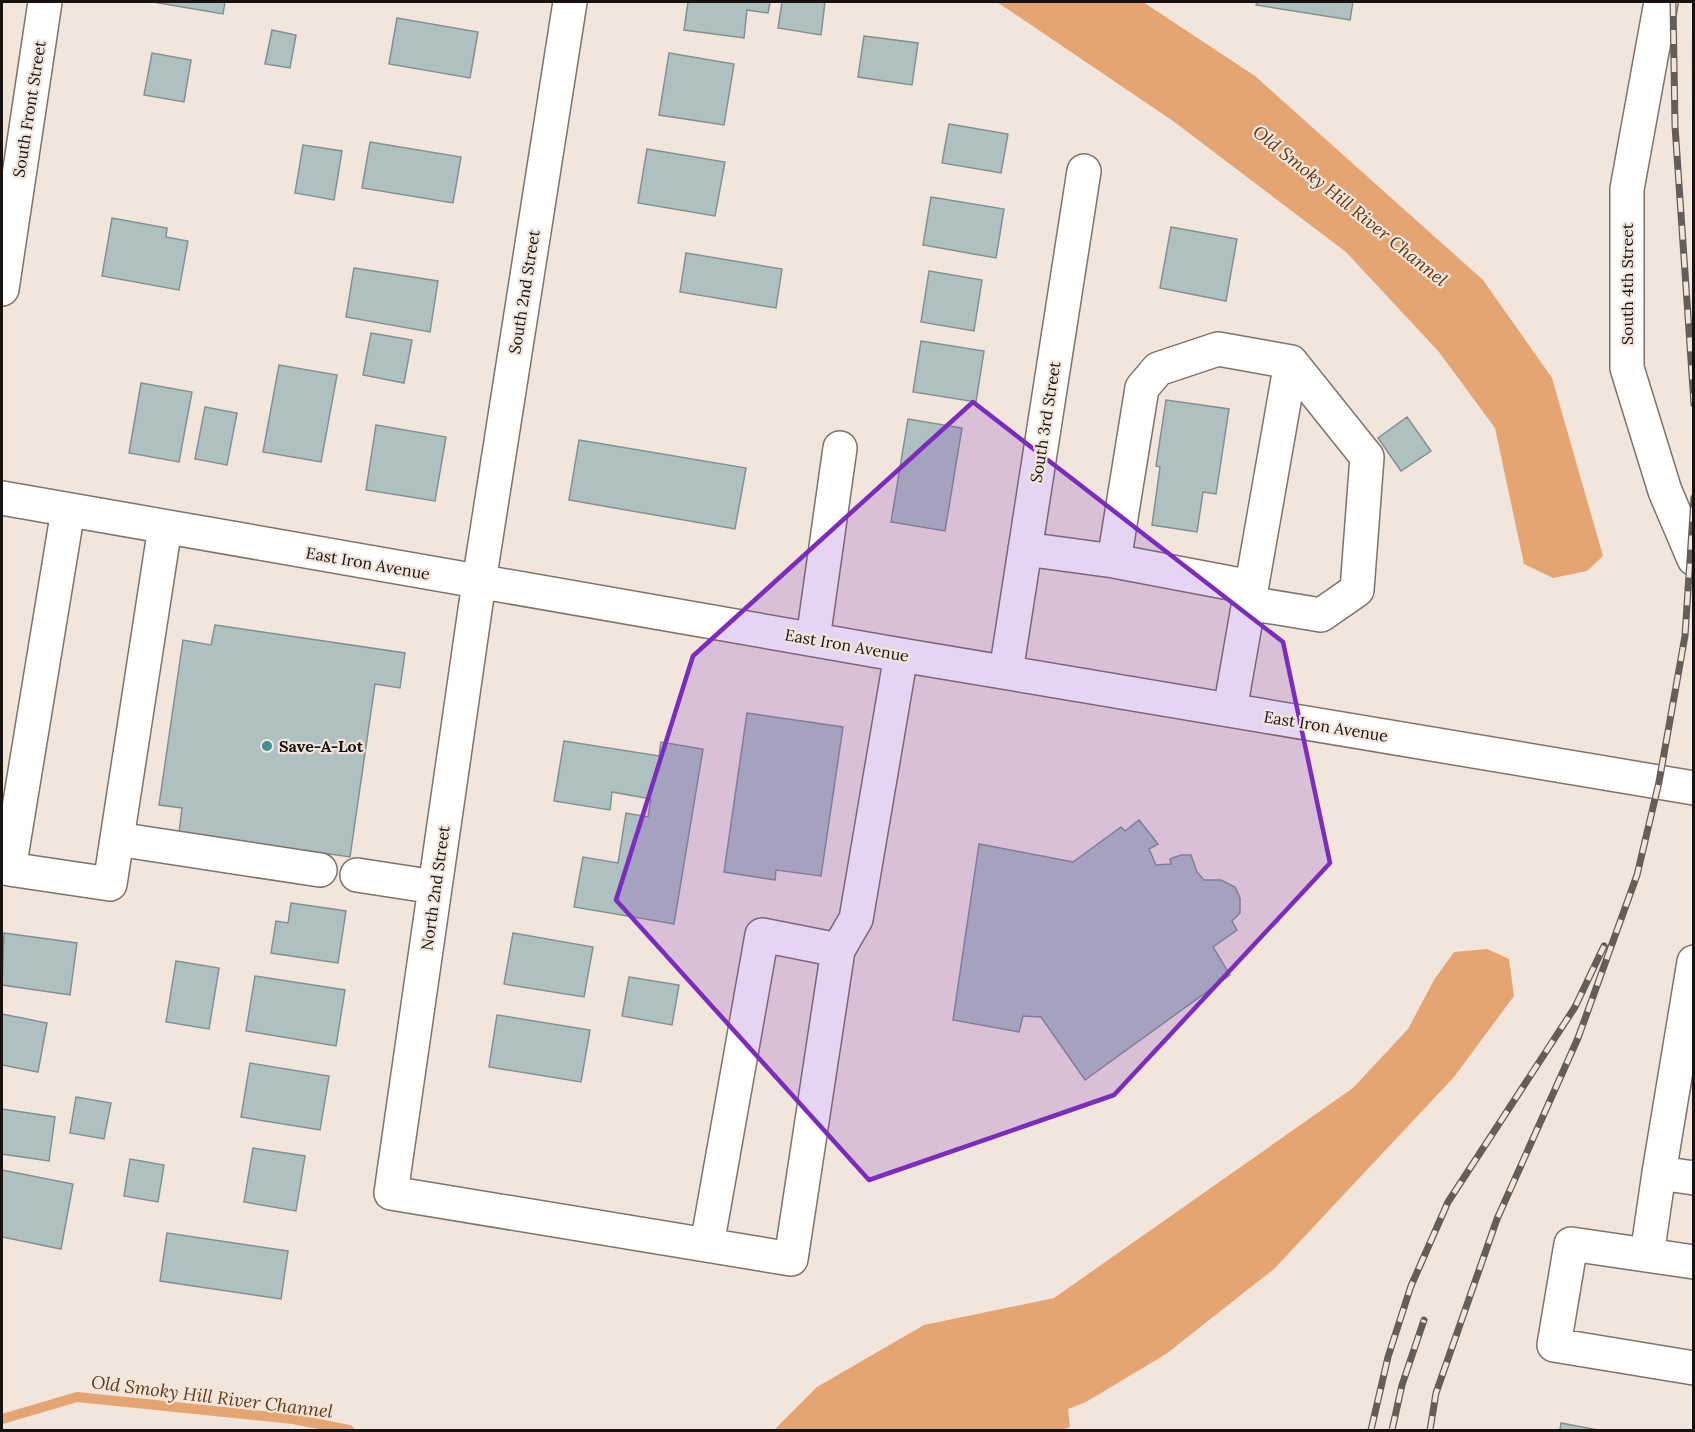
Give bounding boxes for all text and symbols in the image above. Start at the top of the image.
street label: South Front Street [8,38,50,179]
water label: Old Smoky Hill River Channel [1248,120,1452,291]
street label: South 4th Street [1617,222,1637,345]
street label: South 2nd Street [504,228,544,356]
street label: South 3rd Street [1026,359,1065,484]
street label: East Iron Avenue [304,542,432,584]
street label: East Iron Avenue [783,624,911,666]
street label: East Iron Avenue [1262,706,1390,746]
place label: Save-A-Lot [279,736,364,756]
marker: Save-A-Lot [260,739,274,753]
street label: North 2nd Street [416,823,454,952]
water label: Old Smoky Hill River Channel [90,1370,334,1423]

